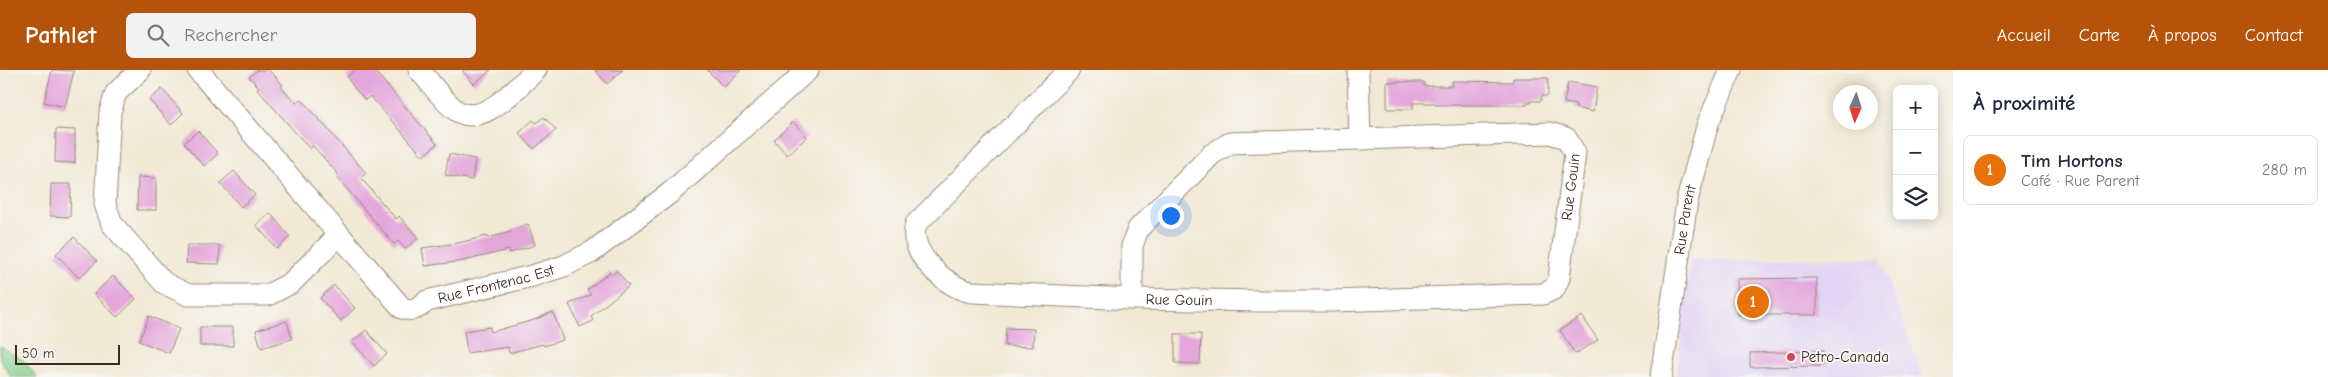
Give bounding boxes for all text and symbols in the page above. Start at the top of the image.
search box [126,13,476,58]
text: Pathlet [25,21,96,49]
icon: search [144,21,172,49]
text: Rechercher [184,24,277,46]
text: Accueil [1997,25,2051,46]
text: Carte [2079,25,2120,46]
text: À propos [2148,25,2217,46]
text: Contact [2245,25,2303,46]
north arrow [1833,85,1878,130]
map controls [1893,85,1938,220]
button: + [1893,85,1938,130]
text: À proximité [1973,91,2075,115]
button: − [1893,130,1938,175]
text: Tim Hortons [2021,150,2123,172]
street label: Rue Gouin [1557,152,1584,221]
text: 1 [1987,161,1993,179]
text: 280 m [2262,161,2307,179]
text: Café · Rue Parent [2021,172,2140,190]
button: layers [1893,175,1938,220]
street label: Rue Parent [1670,182,1700,256]
your location [1158,203,1184,229]
street label: Rue Frontenac Est [436,260,557,307]
pin: 1 [1737,283,1769,321]
street label: Rue Gouin [1145,290,1213,309]
scale bar [15,342,120,365]
text: 50 m [22,345,54,362]
place label: Petro-Canada [1801,348,1889,366]
marker: Petro-Canada [1785,351,1797,363]

